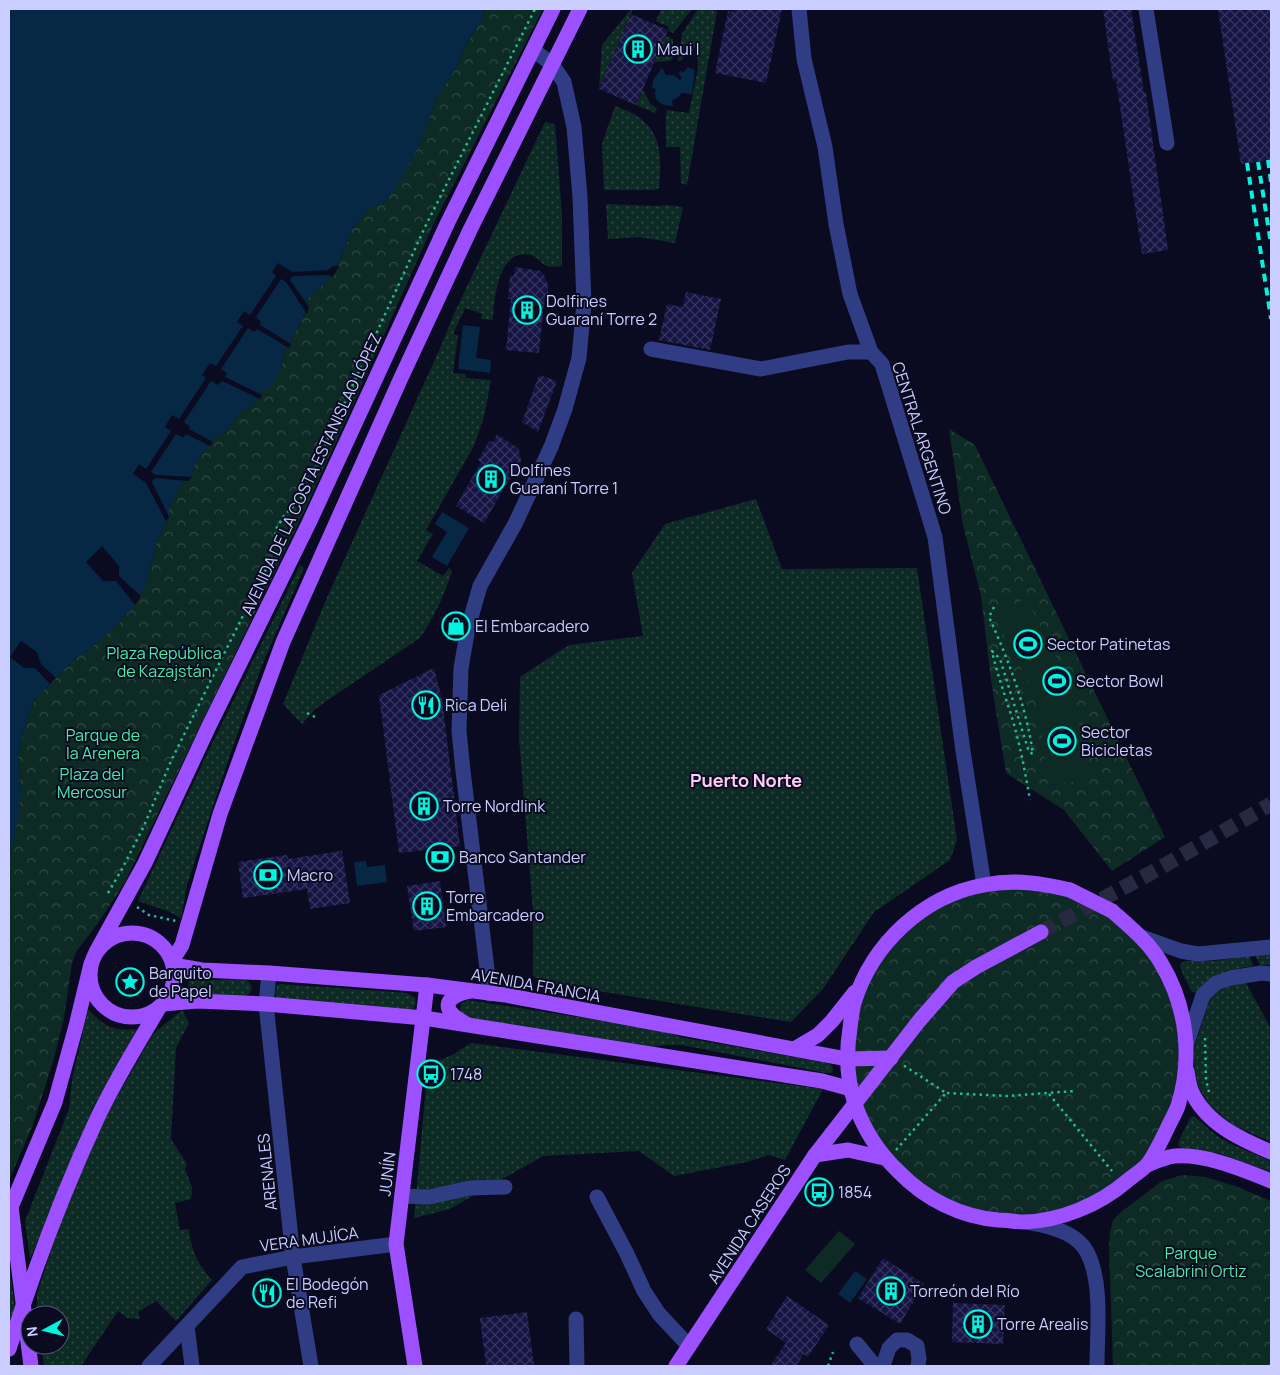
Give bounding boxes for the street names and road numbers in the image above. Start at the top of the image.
street label: AVENIDA DE LA COSTA ESTANISLAO LÓPEZ [236,329,386,619]
street label: CENTRAL ARGENTINO [887,359,957,518]
street label: AVENIDA FRANCIA [470,963,602,1007]
street label: ARENALES [252,1132,282,1212]
street label: JUNÍN [373,1151,401,1197]
street label: AVENIDA CASEROS [702,1160,796,1288]
street label: VERA MUJÍCA [258,1221,360,1257]

